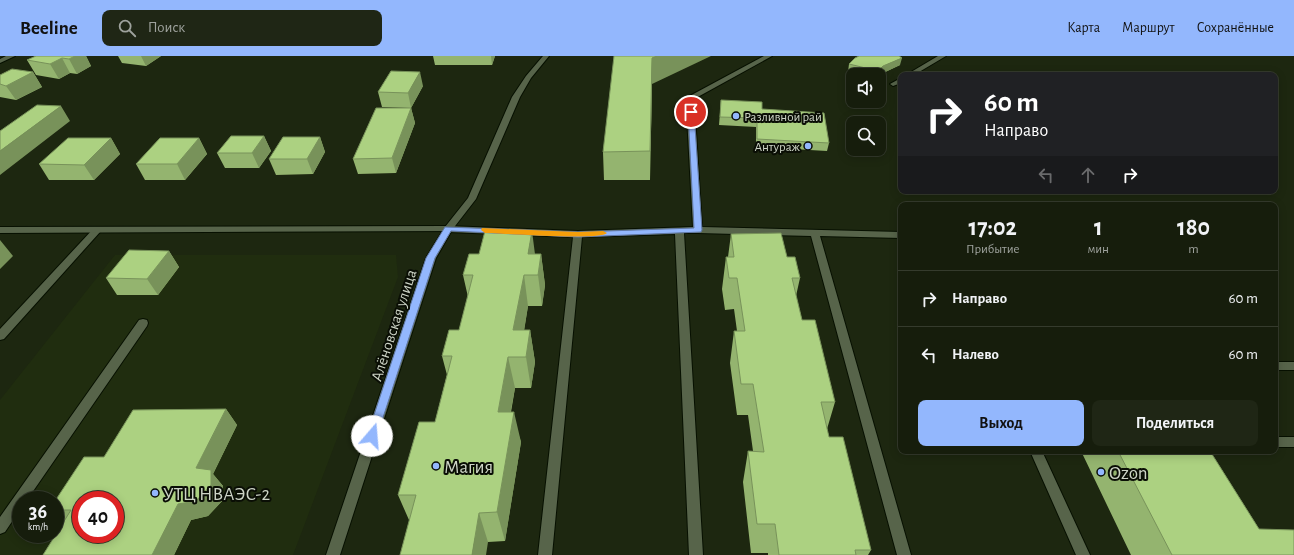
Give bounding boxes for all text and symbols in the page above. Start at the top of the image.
search box [102,10,382,46]
icon: search [116,17,138,39]
text: Beeline [20,19,78,38]
text: Поиск [148,20,185,35]
text: Карта [1067,21,1100,35]
text: Маршрут [1122,21,1175,35]
text: Сохранённые [1197,21,1274,35]
map controls [846,68,886,156]
button: sound [846,68,886,108]
icon: right [918,88,970,140]
text: 60 m [984,89,1039,117]
pin [674,95,708,129]
icon: arrive [680,101,702,123]
marker: Разливной рай [731,111,741,121]
place label: Разливной рай [744,111,822,124]
button: search [846,116,886,156]
text: Направо [984,122,1048,140]
place label: Антураж [755,141,801,154]
marker: Антураж [803,141,813,151]
icon: left [1035,164,1057,186]
icon: ahead [1077,164,1099,186]
icon: right [1119,164,1141,186]
text: 17:02 [969,216,1017,240]
text: 1 [1094,216,1103,240]
text: 180 [1177,216,1210,240]
text: Прибытие [966,243,1020,256]
text: мин [1087,243,1109,256]
text: m [1188,243,1199,256]
street label: Алёновская улица [368,267,421,383]
icon: right [918,288,940,310]
text: Направо [952,291,1007,306]
text: 60 m [1229,291,1258,306]
icon: left [918,344,940,366]
text: Налево [952,347,999,362]
text: 60 m [1229,347,1258,362]
button: Выход [918,400,1084,446]
button: Поделиться [1092,400,1258,446]
position arrow [351,415,393,457]
place label: Магия [444,458,493,477]
marker: Магия [431,461,441,471]
place label: Ozon [1109,464,1148,483]
marker: Ozon [1096,467,1106,477]
place label: УТЦ НВАЭС-2 [163,485,270,504]
marker: УТЦ НВАЭС-2 [150,488,160,498]
speed limit sign: 40 [72,491,124,543]
text: 36 [29,502,47,522]
text: km/h [28,522,48,532]

